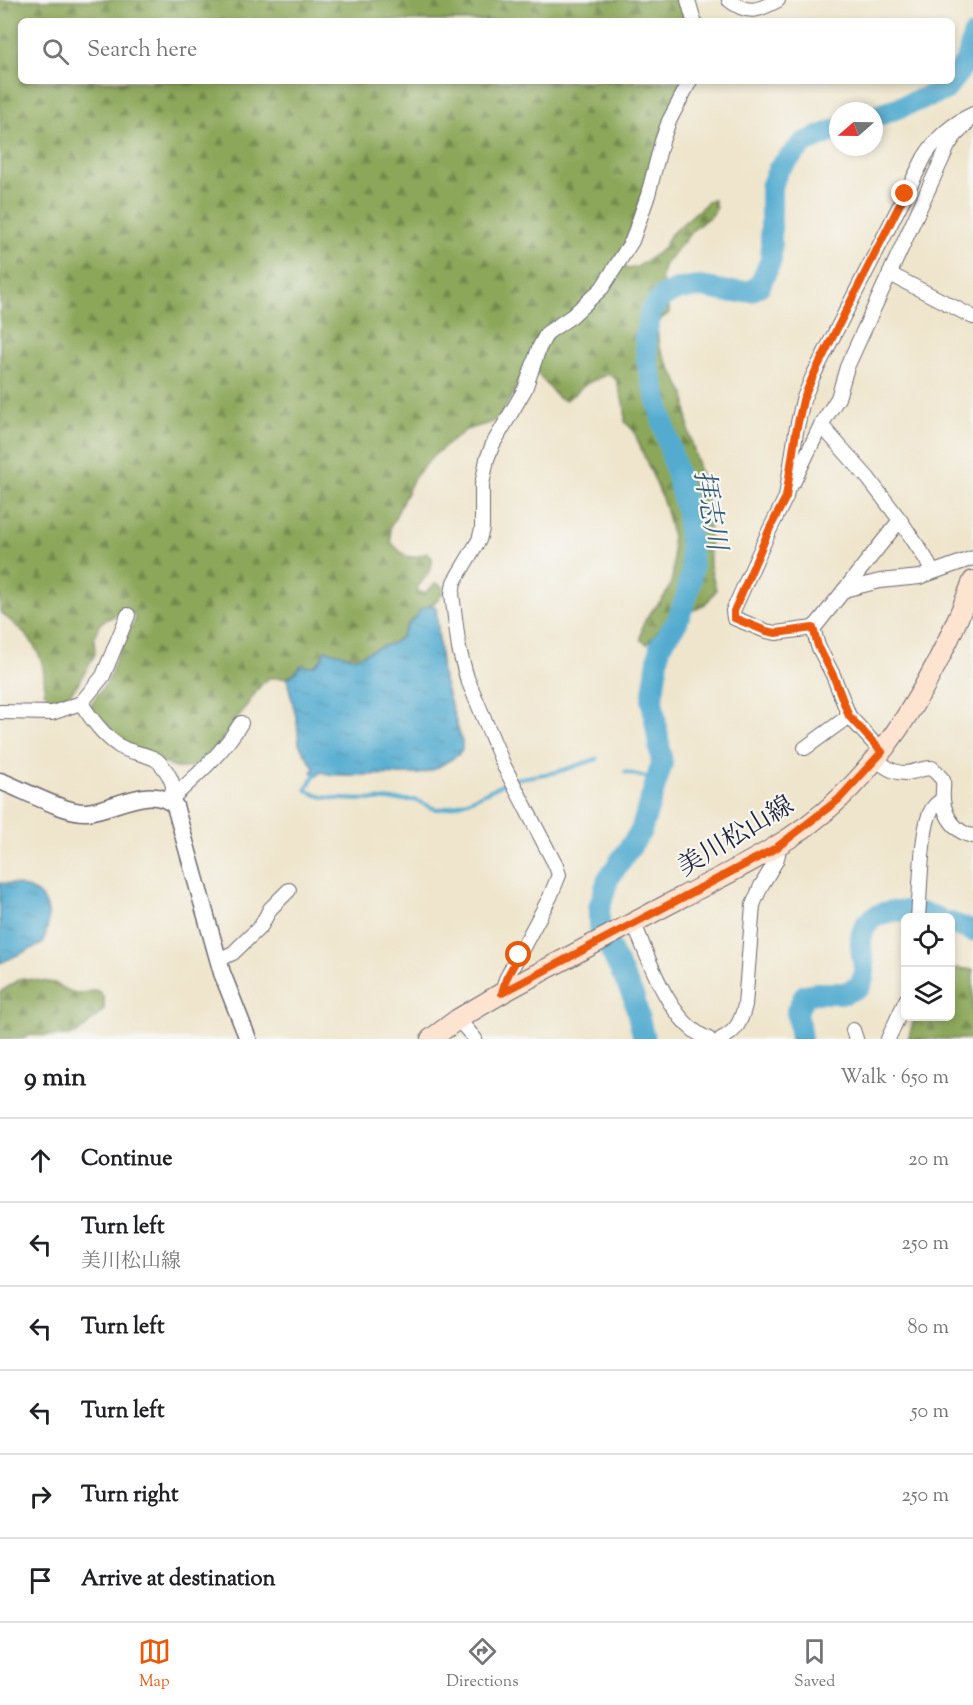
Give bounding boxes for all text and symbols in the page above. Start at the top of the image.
search box [18,18,955,84]
icon: search [39,35,72,68]
text: Search here [87,35,197,67]
north arrow [829,102,883,156]
route end [891,180,917,206]
water label: 拝志川 [682,467,735,557]
street label: 美川松山線 [671,788,802,886]
map controls [901,913,955,1021]
button: locate [901,913,955,967]
route start [505,941,531,967]
button: layers [901,967,955,1021]
text: 9 min [24,1060,86,1097]
text: Walk · 650 m [840,1064,949,1093]
icon: ahead [24,1144,57,1177]
text: Continue [81,1144,172,1176]
text: 20 m [908,1146,949,1175]
text: Turn left [81,1212,164,1244]
icon: left [24,1228,57,1261]
text: 250 m [901,1230,949,1259]
text: 美川松山線 [81,1248,181,1277]
icon: left [24,1312,57,1345]
text: Turn left [81,1312,164,1344]
text: 80 m [908,1314,949,1343]
icon: left [24,1396,57,1429]
text: Turn left [81,1396,164,1428]
text: 50 m [911,1398,949,1427]
icon: right [24,1480,57,1513]
text: Turn right [81,1480,178,1512]
text: 250 m [901,1482,949,1511]
icon: arrive [24,1564,57,1597]
text: Arrive at destination [81,1564,276,1596]
tab: Map [138,1635,171,1694]
tab: Directions [446,1635,519,1694]
tab: Saved [794,1635,835,1694]

